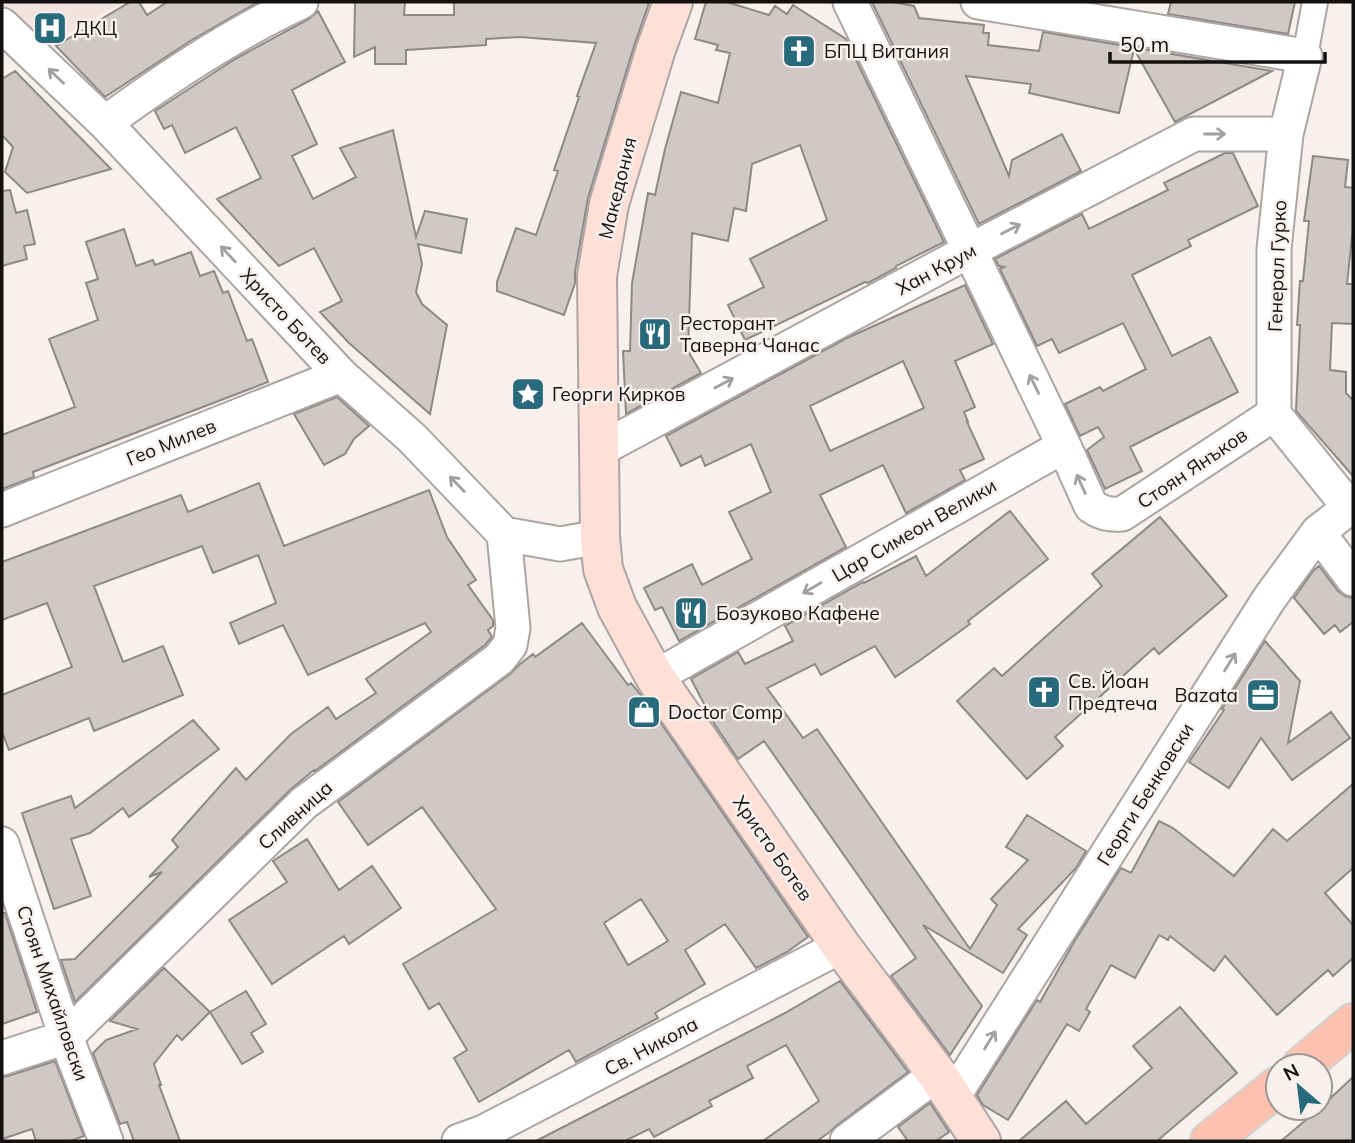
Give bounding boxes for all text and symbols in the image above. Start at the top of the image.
hospital icon: ДКЦ [31,9,69,47]
place label: ДКЦ [74,16,117,40]
scale bar [1110,21,1325,65]
text: 50 m [1120,31,1169,57]
church icon: БПЦ Витания [780,32,818,70]
place label: БПЦ Витания [824,39,949,63]
one-way arrow [48,67,65,84]
one-way arrow [1204,127,1227,141]
street label: Македония [593,134,641,242]
street label: Генерал Гурко [1263,200,1291,332]
one-way arrow [1000,222,1021,236]
street label: Хан Крум [892,238,980,300]
one-way arrow [219,245,236,262]
street label: Христо Ботев [235,263,337,369]
place label: Ресторант Таверна Чанас [680,311,820,357]
restaurant icon: Ресторант Таверна Чанас [636,315,674,353]
one-way arrow [1026,374,1040,395]
place icon: Георги Кирков [509,375,547,413]
one-way arrow [713,376,734,389]
place label: Георги Кирков [552,382,685,406]
street label: Гео Милев [123,413,219,471]
street label: Стоян Янъков [1132,422,1252,514]
street label: Цар Симеон Велики [828,473,1000,587]
one-way arrow [1074,474,1087,495]
one-way arrow [448,476,465,493]
one-way arrow [803,581,823,595]
restaurant icon: Бозуково Кафене [672,594,710,632]
place label: Бозуково Кафене [716,601,880,625]
one-way arrow [1223,652,1237,672]
place label: Св. Йоан Предтеча [1068,669,1158,715]
church icon: Св. Йоан Предтеча [1025,673,1063,711]
office icon: Bazata [1244,676,1282,714]
place label: Bazata [1174,683,1238,707]
shop icon: Doctor Comp [625,693,663,731]
place label: Doctor Comp [668,700,783,724]
street label: Георги Бенковски [1091,718,1199,870]
street label: Сливница [253,775,337,855]
street label: Христо Ботев [728,791,818,905]
street label: Стоян Михайловски [12,902,94,1084]
street label: Св. Никола [600,1011,702,1081]
one-way arrow [982,1031,997,1050]
north arrow [1264,1052,1334,1122]
text: N [1279,1058,1303,1086]

